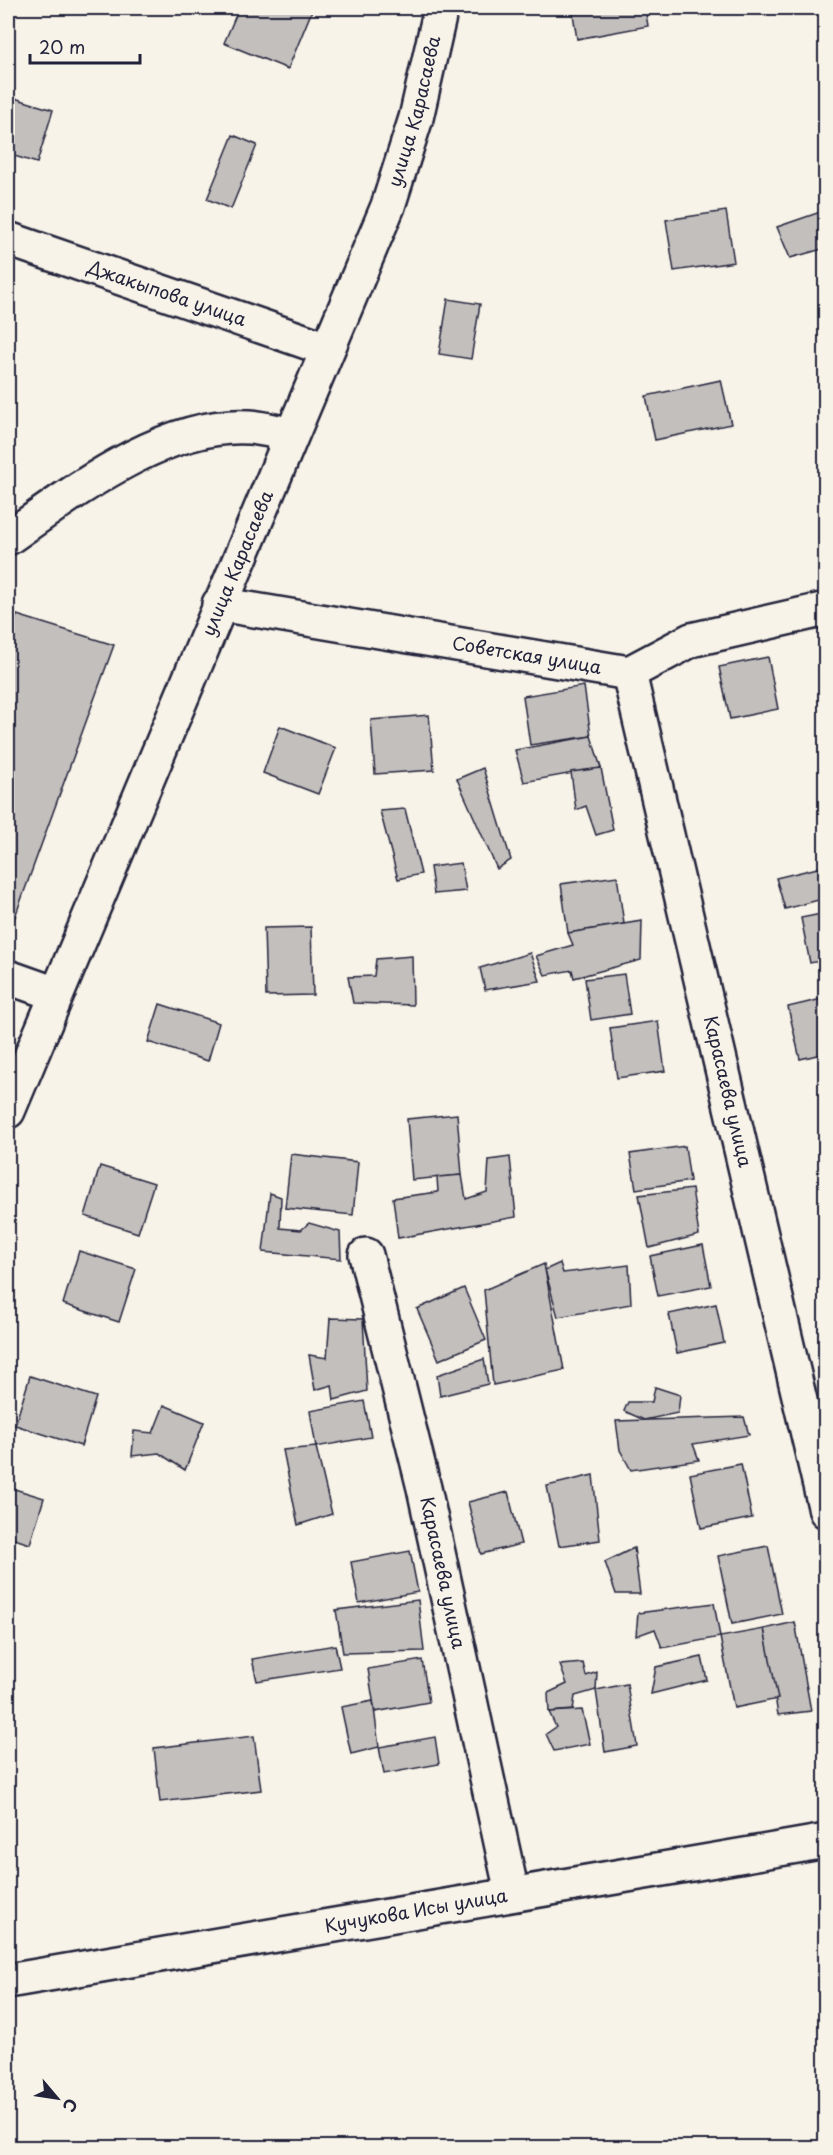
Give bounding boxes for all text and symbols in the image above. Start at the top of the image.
scale bar [30,27,140,65]
street label: улица Карасаева [380,32,446,190]
text: 20 m [39,33,85,60]
street label: Джакыпова улица [83,252,251,332]
street label: улица Карасаева [194,485,279,640]
street label: Советская улица [450,628,604,680]
street label: Карасаева улица [698,1013,760,1170]
street label: Карасаева улица [414,1494,474,1652]
street label: Кучукова Исы улица [323,1881,510,1939]
north arrow [27,2068,87,2128]
text: С [58,2095,84,2117]

